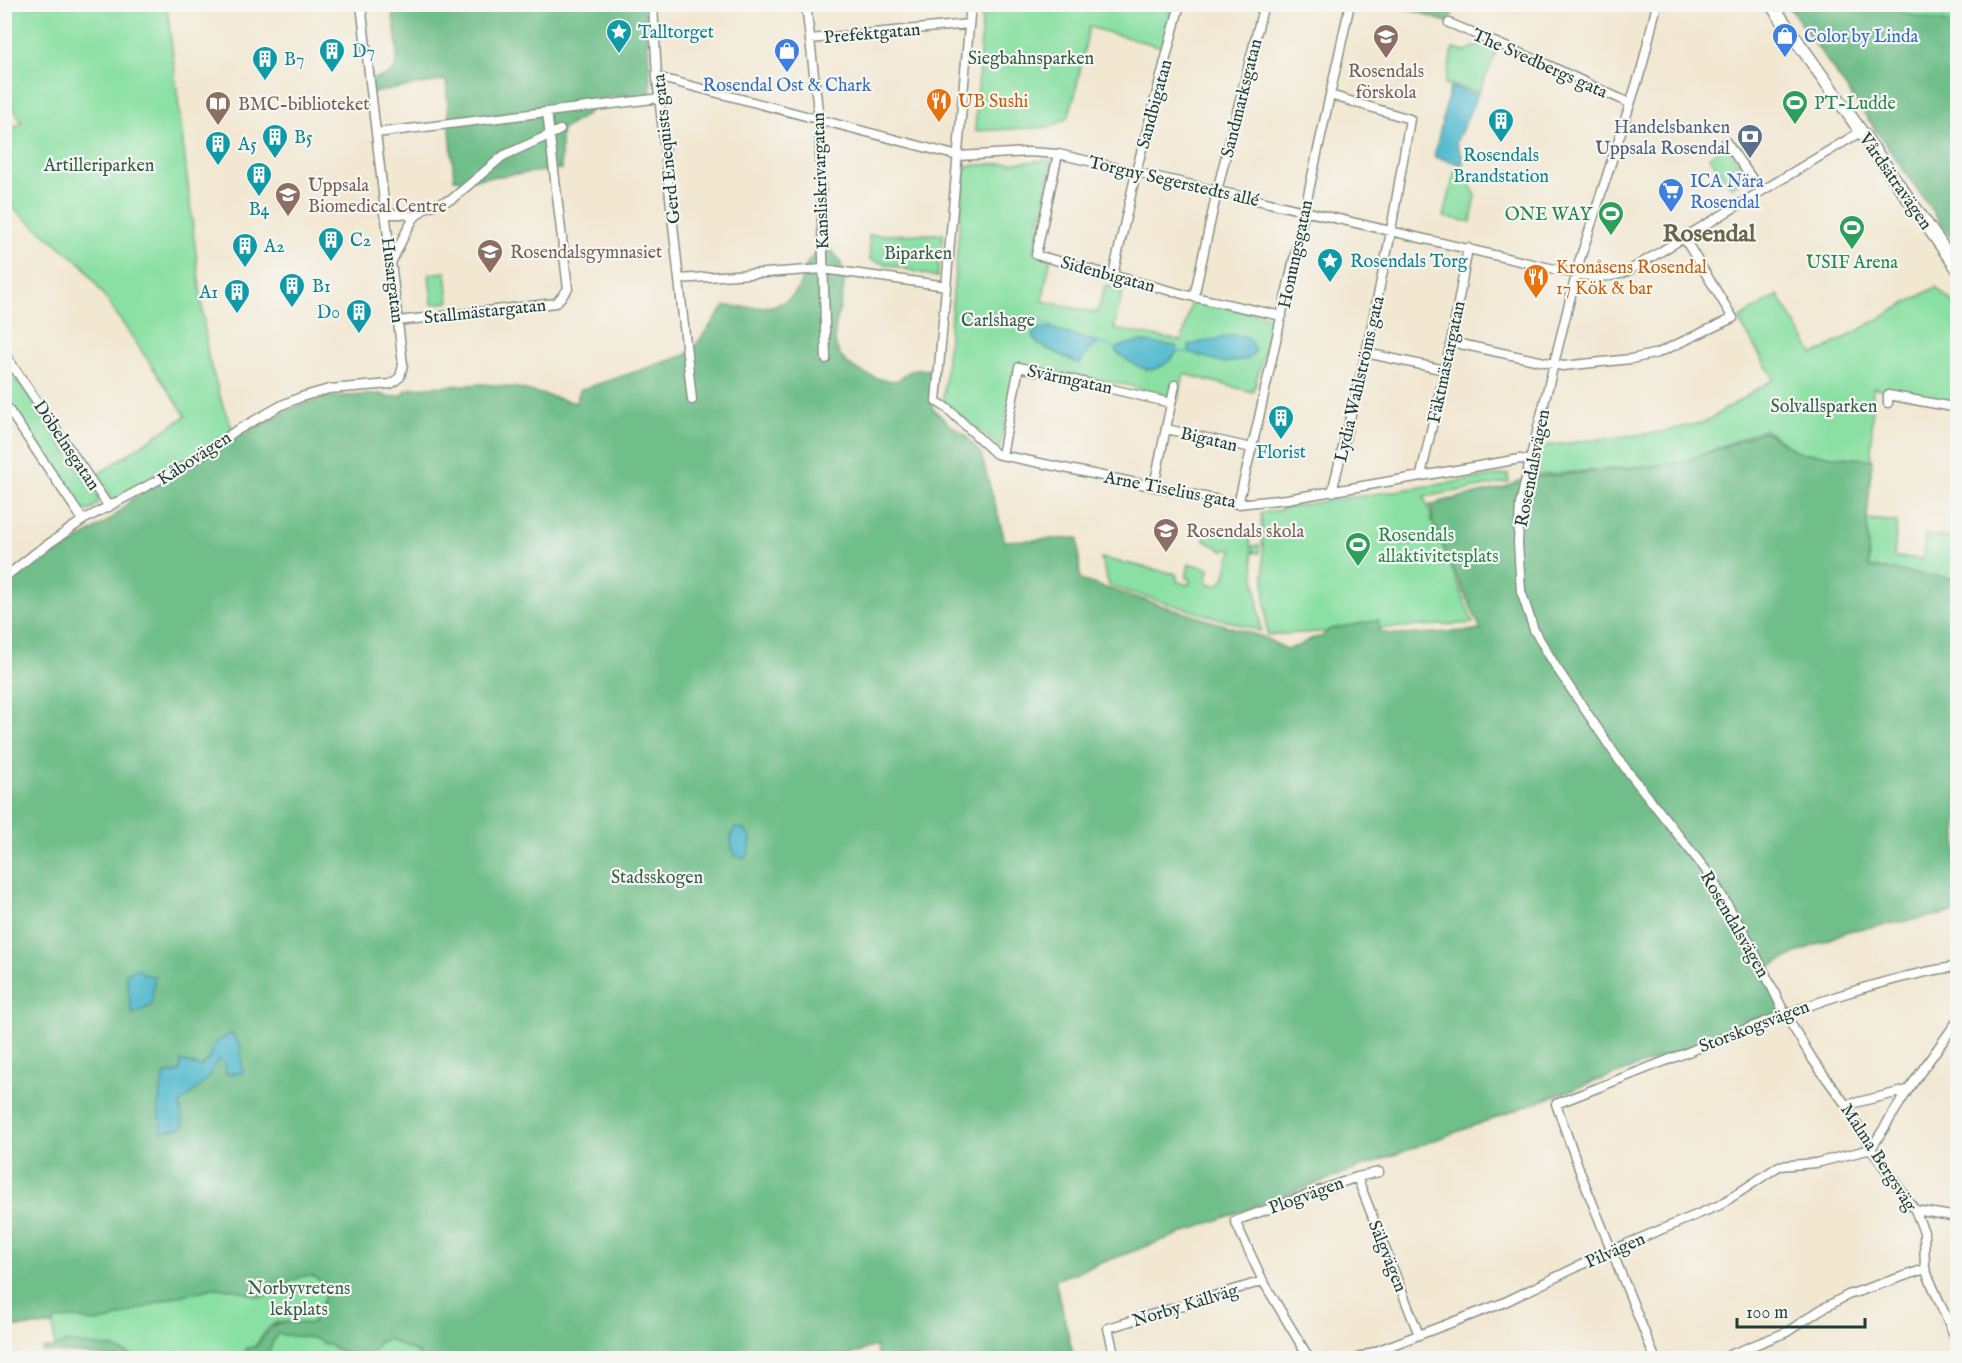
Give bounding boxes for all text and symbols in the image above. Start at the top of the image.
place icon: Talltorget [604,17,634,55]
street label: Prefektgatan [823,19,922,50]
shop icon: Color by Linda [1770,21,1800,59]
place label: Talltorget [638,22,714,45]
school or university icon: Rosendals förskola [1371,22,1401,60]
street label: The Svedbergs gata [1468,24,1611,105]
place label: Color by Linda [1804,26,1919,49]
building icon: D7 [317,36,347,74]
shop icon: Rosendal Ost & Chark [772,36,802,74]
street label: Sandmarksgatan [1217,36,1268,160]
place label: D7 [352,41,375,64]
building icon: B7 [250,44,280,82]
park label: Siegbahnsparken [968,48,1095,71]
place label: B7 [284,49,304,72]
street label: Sandbigatan [1132,57,1179,152]
place label: Rosendals förskola [1348,61,1424,105]
street label: Gerd Enequists gata [648,73,687,225]
place label: Rosendal Ost & Chark [703,75,872,98]
restaurant icon: UB Sushi [924,86,954,124]
sports icon: PT-Ludde [1780,88,1810,126]
library icon: BMC-biblioteket [203,89,233,127]
place label: UB Sushi [958,91,1029,114]
place label: PT-Ludde [1814,93,1896,116]
place label: BMC-biblioteket [238,94,369,117]
building icon: Rosendals Brandstation [1486,106,1516,144]
street label: Kansliskrivargatan [808,112,835,250]
place label: Handelsbanken Uppsala Rosendal [1595,117,1730,161]
building icon: B5 [260,122,290,160]
bank icon: Handelsbanken Uppsala Rosendal [1735,122,1765,160]
place label: B5 [294,127,313,150]
street label: Vårdsätravägen [1852,128,1937,235]
building icon: A5 [203,129,233,167]
place label: A5 [237,134,257,157]
place label: Rosendals Brandstation [1453,145,1549,189]
street label: Torgny Segerstedts allé [1086,152,1261,213]
park label: Artilleriparken [43,155,155,178]
building icon: B4 [244,160,274,198]
place label: ICA Nära Rosendal [1690,171,1764,215]
place label: Uppsala Biomedical Centre [308,175,447,219]
supermarket icon: ICA Nära Rosendal [1656,176,1686,214]
school or university icon: Uppsala Biomedical Centre [273,180,303,218]
street label: Honungsgatan [1274,198,1319,311]
place label: B4 [249,199,270,222]
sports icon: ONE WAY [1596,199,1626,237]
place label: ONE WAY [1505,204,1593,227]
sports icon: USIF Arena [1837,213,1867,251]
district label: Rosendal [1662,219,1756,250]
building icon: C2 [316,225,346,263]
place label: C2 [350,230,371,253]
building icon: A2 [230,231,260,269]
place label: A2 [263,236,285,259]
street label: Husargatan [375,236,408,325]
school or university icon: Rosendalsgymnasiet [475,237,505,275]
place label: Rosendalsgymnasiet [510,242,662,265]
park label: Biparken [884,243,952,266]
place icon: Rosendals Torg [1315,246,1345,284]
place label: Rosendals Torg [1350,251,1468,274]
street label: Sidenbigatan [1058,252,1158,299]
place label: USIF Arena [1806,252,1898,275]
place label: Kronåsens Rosendal 17 Kök & bar [1556,257,1707,301]
restaurant icon: Kronåsens Rosendal 17 Kök & bar [1521,262,1551,300]
building icon: B1 [277,271,307,309]
place label: B1 [312,276,331,299]
building icon: A1 [222,277,252,315]
place label: A1 [198,282,218,305]
street label: Lydia Wahlströms gata [1330,294,1391,465]
street label: Stallmästargatan [423,295,548,330]
building icon: D0 [344,297,374,335]
street label: Fäktmästargatan [1423,299,1472,426]
place label: D0 [317,302,340,325]
park label: Carlshage [961,310,1035,333]
street label: Svärmgatan [1025,360,1115,401]
street label: Döbelnsgatan [27,396,105,496]
park label: Solvallsparken [1771,396,1878,419]
building icon: Florist [1266,403,1296,441]
street label: Rosendalsvägen [1511,407,1556,529]
street label: Bigatan [1178,423,1240,458]
street label: Kåbovägen [154,427,236,492]
place label: Florist [1256,442,1306,465]
street label: Arne Tiselius gata [1101,466,1238,515]
school or university icon: Rosendals skola [1151,516,1181,554]
place label: Rosendals skola [1186,521,1304,544]
place label: Rosendals allaktivitetsplats [1378,525,1499,569]
sports icon: Rosendals allaktivitetsplats [1343,530,1373,568]
park label: Stadsskogen [611,867,704,890]
street label: Rosendalsvägen [1694,867,1774,983]
street label: Storskogsvägen [1696,996,1813,1059]
street label: Malma Bergsväg [1834,1100,1921,1216]
street label: Plogvägen [1266,1172,1348,1221]
street label: Sälgvägen [1362,1217,1412,1296]
street label: Pilvägen [1582,1228,1650,1275]
park label: Norbyvretens lekplats [248,1278,350,1322]
street label: Norby Källväg [1130,1279,1241,1333]
scale bar [1737,1291,1864,1329]
text: 100 m [1746,1302,1788,1325]

